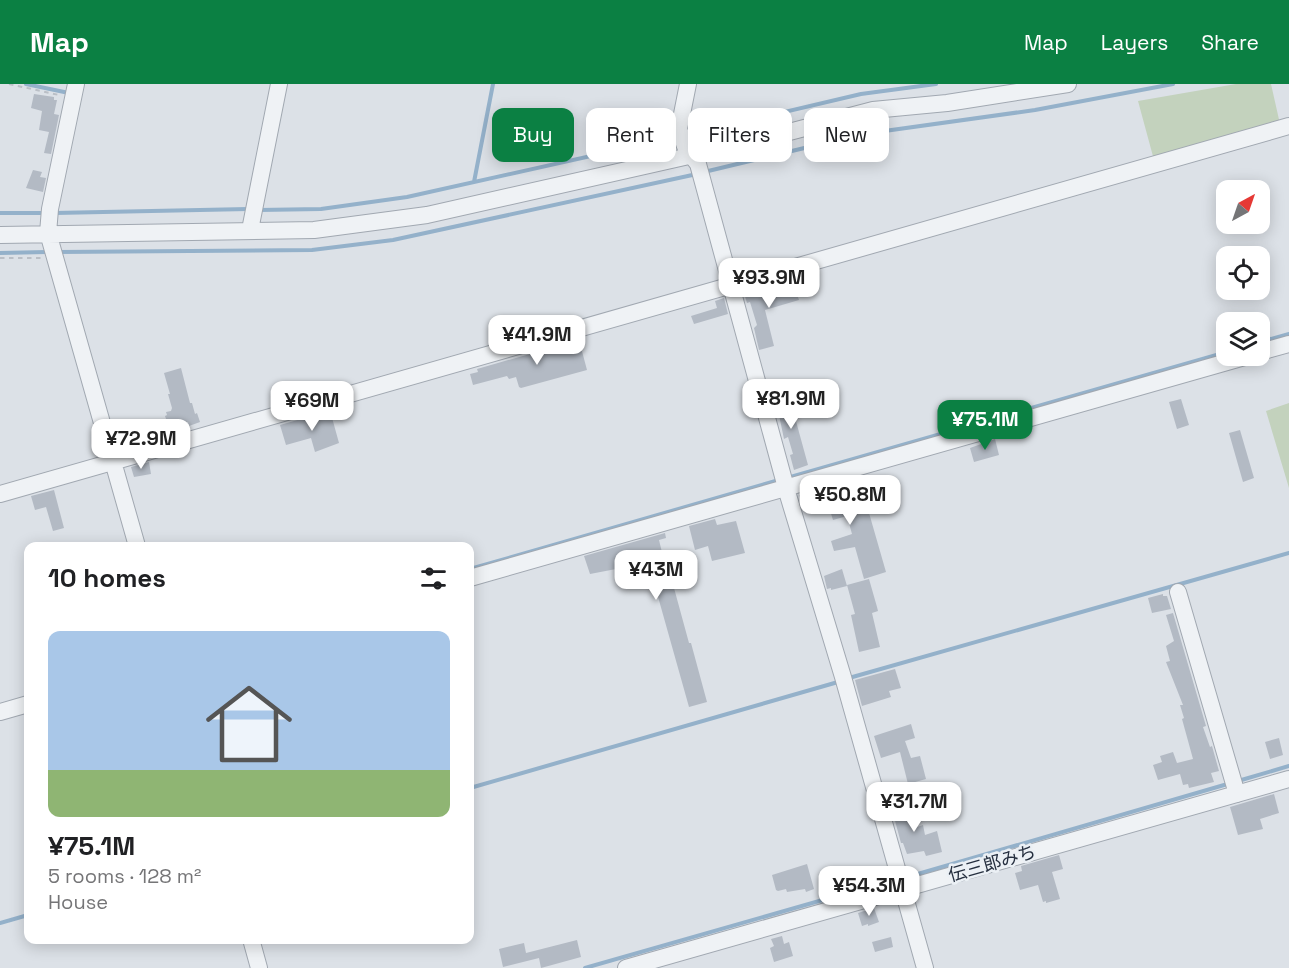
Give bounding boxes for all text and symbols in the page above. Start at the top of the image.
text: Map [30,24,89,60]
text: Map [1024,29,1068,56]
text: Layers [1101,29,1168,56]
text: Share [1201,29,1259,56]
chip: Buy [492,108,574,162]
chip: Rent [586,108,676,162]
chip: Filters [688,108,792,162]
chip: New [804,108,889,162]
north arrow [1216,180,1270,234]
map controls [1216,180,1270,366]
button: locate [1216,246,1270,300]
pin: ¥93.9M [720,258,818,309]
text: ¥93.9M [733,264,805,290]
button: layers [1216,312,1270,366]
pin: ¥41.9M [488,315,586,366]
text: ¥41.9M [502,321,572,347]
pin: ¥81.9M [742,379,840,430]
pin: ¥69M [276,381,348,432]
text: ¥81.9M [756,385,826,411]
text: ¥69M [285,387,339,413]
pin: ¥75.1M [936,400,1034,451]
text: ¥75.1M [951,406,1019,432]
pin: ¥72.9M [92,419,190,470]
text: ¥72.9M [105,425,177,451]
pin: ¥50.8M [801,475,899,526]
text: ¥50.8M [814,481,886,507]
pin: ¥43M [620,550,692,601]
text: ¥43M [629,556,683,582]
text: 10 homes [48,561,166,595]
icon: filters [417,562,450,595]
icon: home [195,670,303,778]
pin: ¥31.7M [865,782,963,833]
text: ¥31.7M [880,788,948,814]
text: ¥75.1M [48,829,135,863]
street label: 伝三郎みち [946,840,1038,886]
text: 5 rooms · 128 m² [48,863,201,889]
pin: ¥54.3M [820,866,918,917]
text: ¥54.3M [833,872,905,898]
text: House [48,889,108,915]

